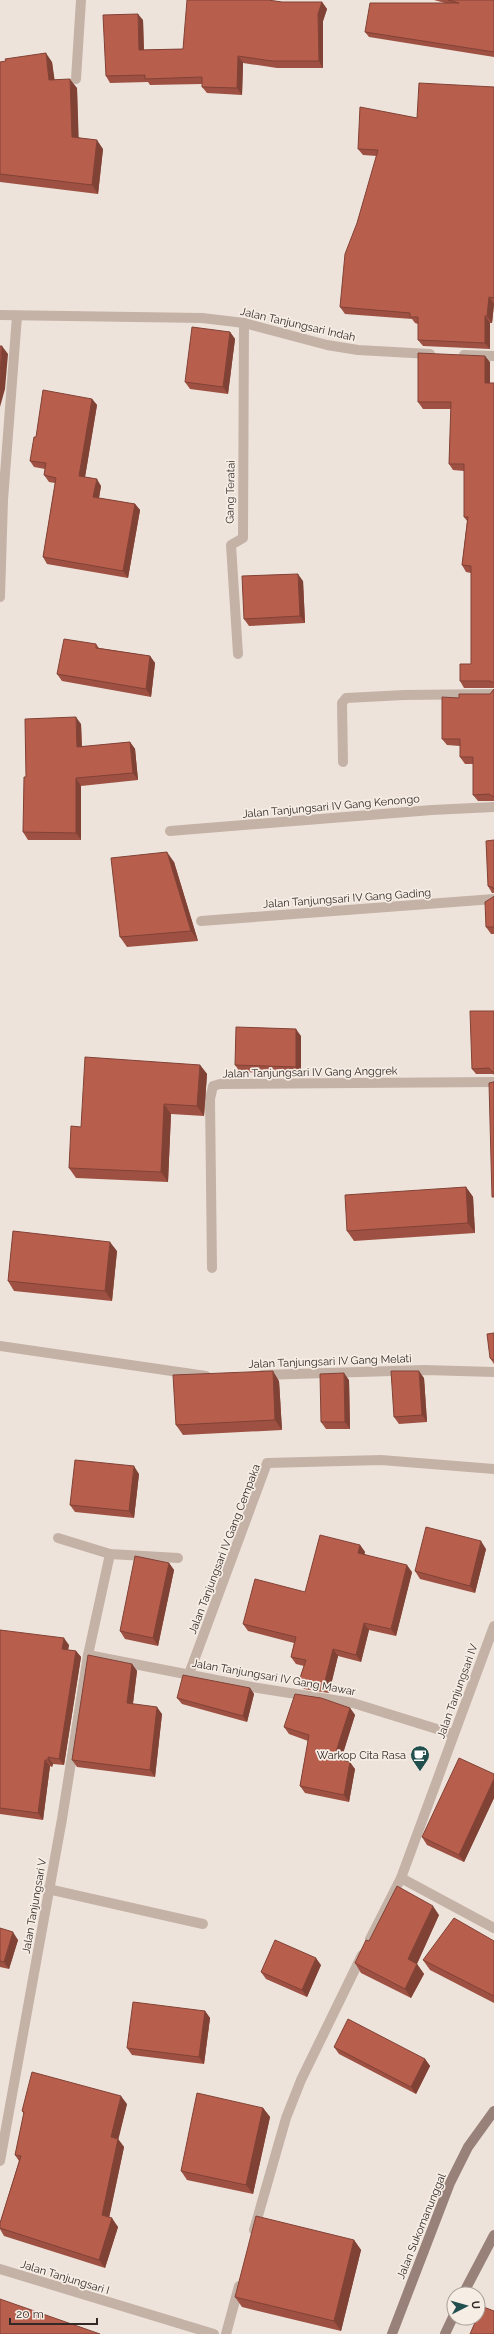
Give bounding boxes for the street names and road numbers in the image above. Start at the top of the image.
street label: Jalan Tanjungsari Indah [239,305,357,344]
street label: Gang Teratai [223,460,238,524]
street label: Jalan Tanjungsari IV Gang Kenongo [242,792,421,821]
street label: Jalan Tanjungsari IV Gang Gading [263,886,432,911]
street label: Jalan Tanjungsari IV Gang Anggrek [222,1064,398,1081]
street label: Jalan Tanjungsari IV Gang Melati [248,1352,412,1371]
street label: Jalan Tanjungsari IV Gang Cempaka [186,1462,263,1636]
street label: Jalan Tanjungsari IV [434,1642,481,1740]
street label: Jalan Tanjungsari IV Gang Mawar [191,1657,357,1698]
street label: Jalan Tanjungsari V [20,1857,49,1955]
street label: Jalan Sukomanunggal [394,2171,449,2281]
street label: Jalan Tanjungsari I [19,2258,111,2297]

